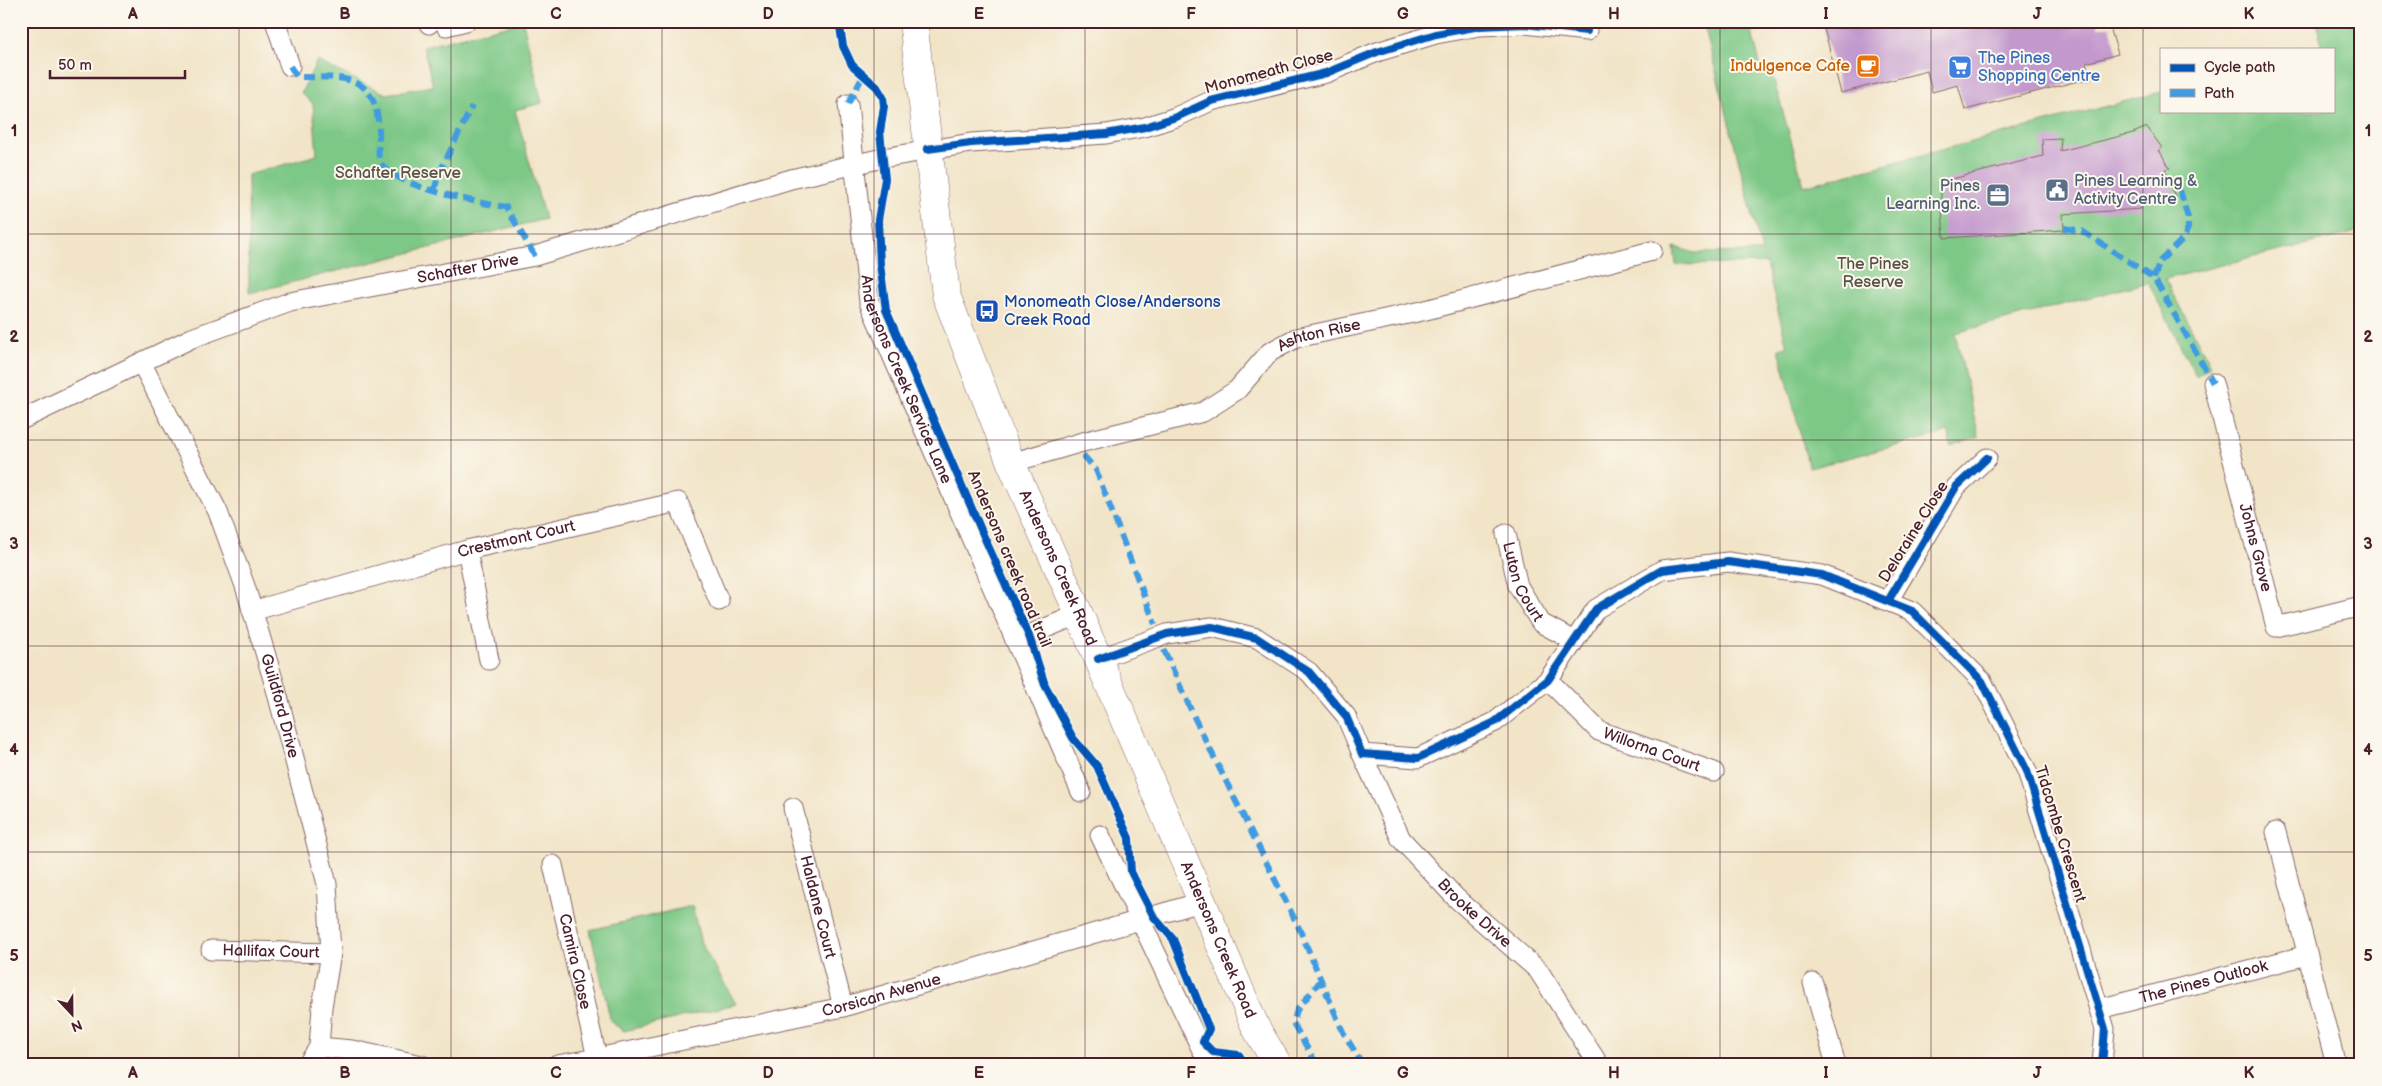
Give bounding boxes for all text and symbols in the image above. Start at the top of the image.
text: A [127,5,138,24]
text: B [339,5,351,24]
text: C [550,5,562,24]
text: D [762,5,774,24]
text: E [974,5,984,24]
text: F [1186,5,1196,24]
text: G [1397,5,1409,24]
text: H [1608,5,1620,24]
text: I [1823,5,1829,24]
text: J [2033,5,2042,24]
text: K [2244,5,2255,24]
street label: Monomeath Close [1203,46,1336,98]
scale bar [50,48,185,80]
legend [2160,48,2334,112]
place label: The Pines Shopping Centre [1978,49,2101,86]
cafe icon: Indulgence Cafe [1855,53,1881,79]
supermarket icon: The Pines Shopping Centre [1947,54,1973,80]
text: 50 m [58,56,92,75]
place label: Indulgence Cafe [1730,57,1851,76]
text: Cycle path [2204,58,2275,77]
text: Path [2204,84,2234,103]
text: 1 [11,122,17,141]
text: 1 [2365,122,2371,141]
park label: Schafter Reserve [335,164,462,183]
place label: Pines Learning & Activity Centre [2074,172,2198,209]
place label: Pines Learning Inc. [1886,177,1980,214]
public building icon: Pines Learning & Activity Centre [2044,177,2070,203]
office icon: Pines Learning Inc. [1985,182,2011,208]
street label: Schafter Drive [416,250,521,287]
park label: The Pines Reserve [1837,255,1909,292]
street label: Andersons Creek Service Lane [857,274,956,487]
place label: Monomeath Close/Andersons Creek Road [1004,293,1221,330]
bus stop icon: Monomeath Close/Andersons Creek Road [974,298,1000,324]
street label: Ashton Rise [1274,315,1363,356]
text: 2 [9,328,19,347]
text: 2 [2363,328,2373,347]
street label: Andersons creek road trail [963,468,1055,650]
street label: Deloraine Close [1875,477,1953,586]
street label: Andersons Creek Road [1015,487,1101,648]
street label: Johns Grove [2235,501,2276,594]
street label: Crestmont Court [455,516,577,562]
text: 3 [9,535,19,554]
text: 3 [2363,535,2373,554]
street label: Luton Court [1499,540,1547,625]
street label: Guildford Drive [256,651,303,761]
street label: Willorna Court [1600,724,1703,776]
text: 4 [9,741,19,760]
text: 4 [2363,741,2373,760]
street label: Tidcombe Crescent [2030,763,2090,905]
street label: Haldane Court [796,853,840,960]
street label: Andersons Creek Road [1176,859,1260,1021]
street label: Brooke Drive [1433,875,1516,952]
street label: Camira Close [555,912,595,1012]
street label: Hallifax Court [222,941,320,962]
text: 5 [9,947,19,966]
text: 5 [2363,947,2373,966]
street label: The Pines Outlook [2137,956,2270,1008]
street label: Corsican Avenue [820,969,944,1021]
north arrow [48,988,98,1038]
text: N [69,1016,85,1035]
text: A [127,1064,138,1083]
text: B [339,1064,351,1083]
text: C [550,1064,562,1083]
text: D [762,1064,774,1083]
text: E [974,1064,984,1083]
text: F [1186,1064,1196,1083]
text: G [1397,1064,1409,1083]
text: H [1608,1064,1620,1083]
text: I [1823,1064,1829,1083]
text: J [2033,1064,2042,1083]
text: K [2244,1064,2255,1083]

